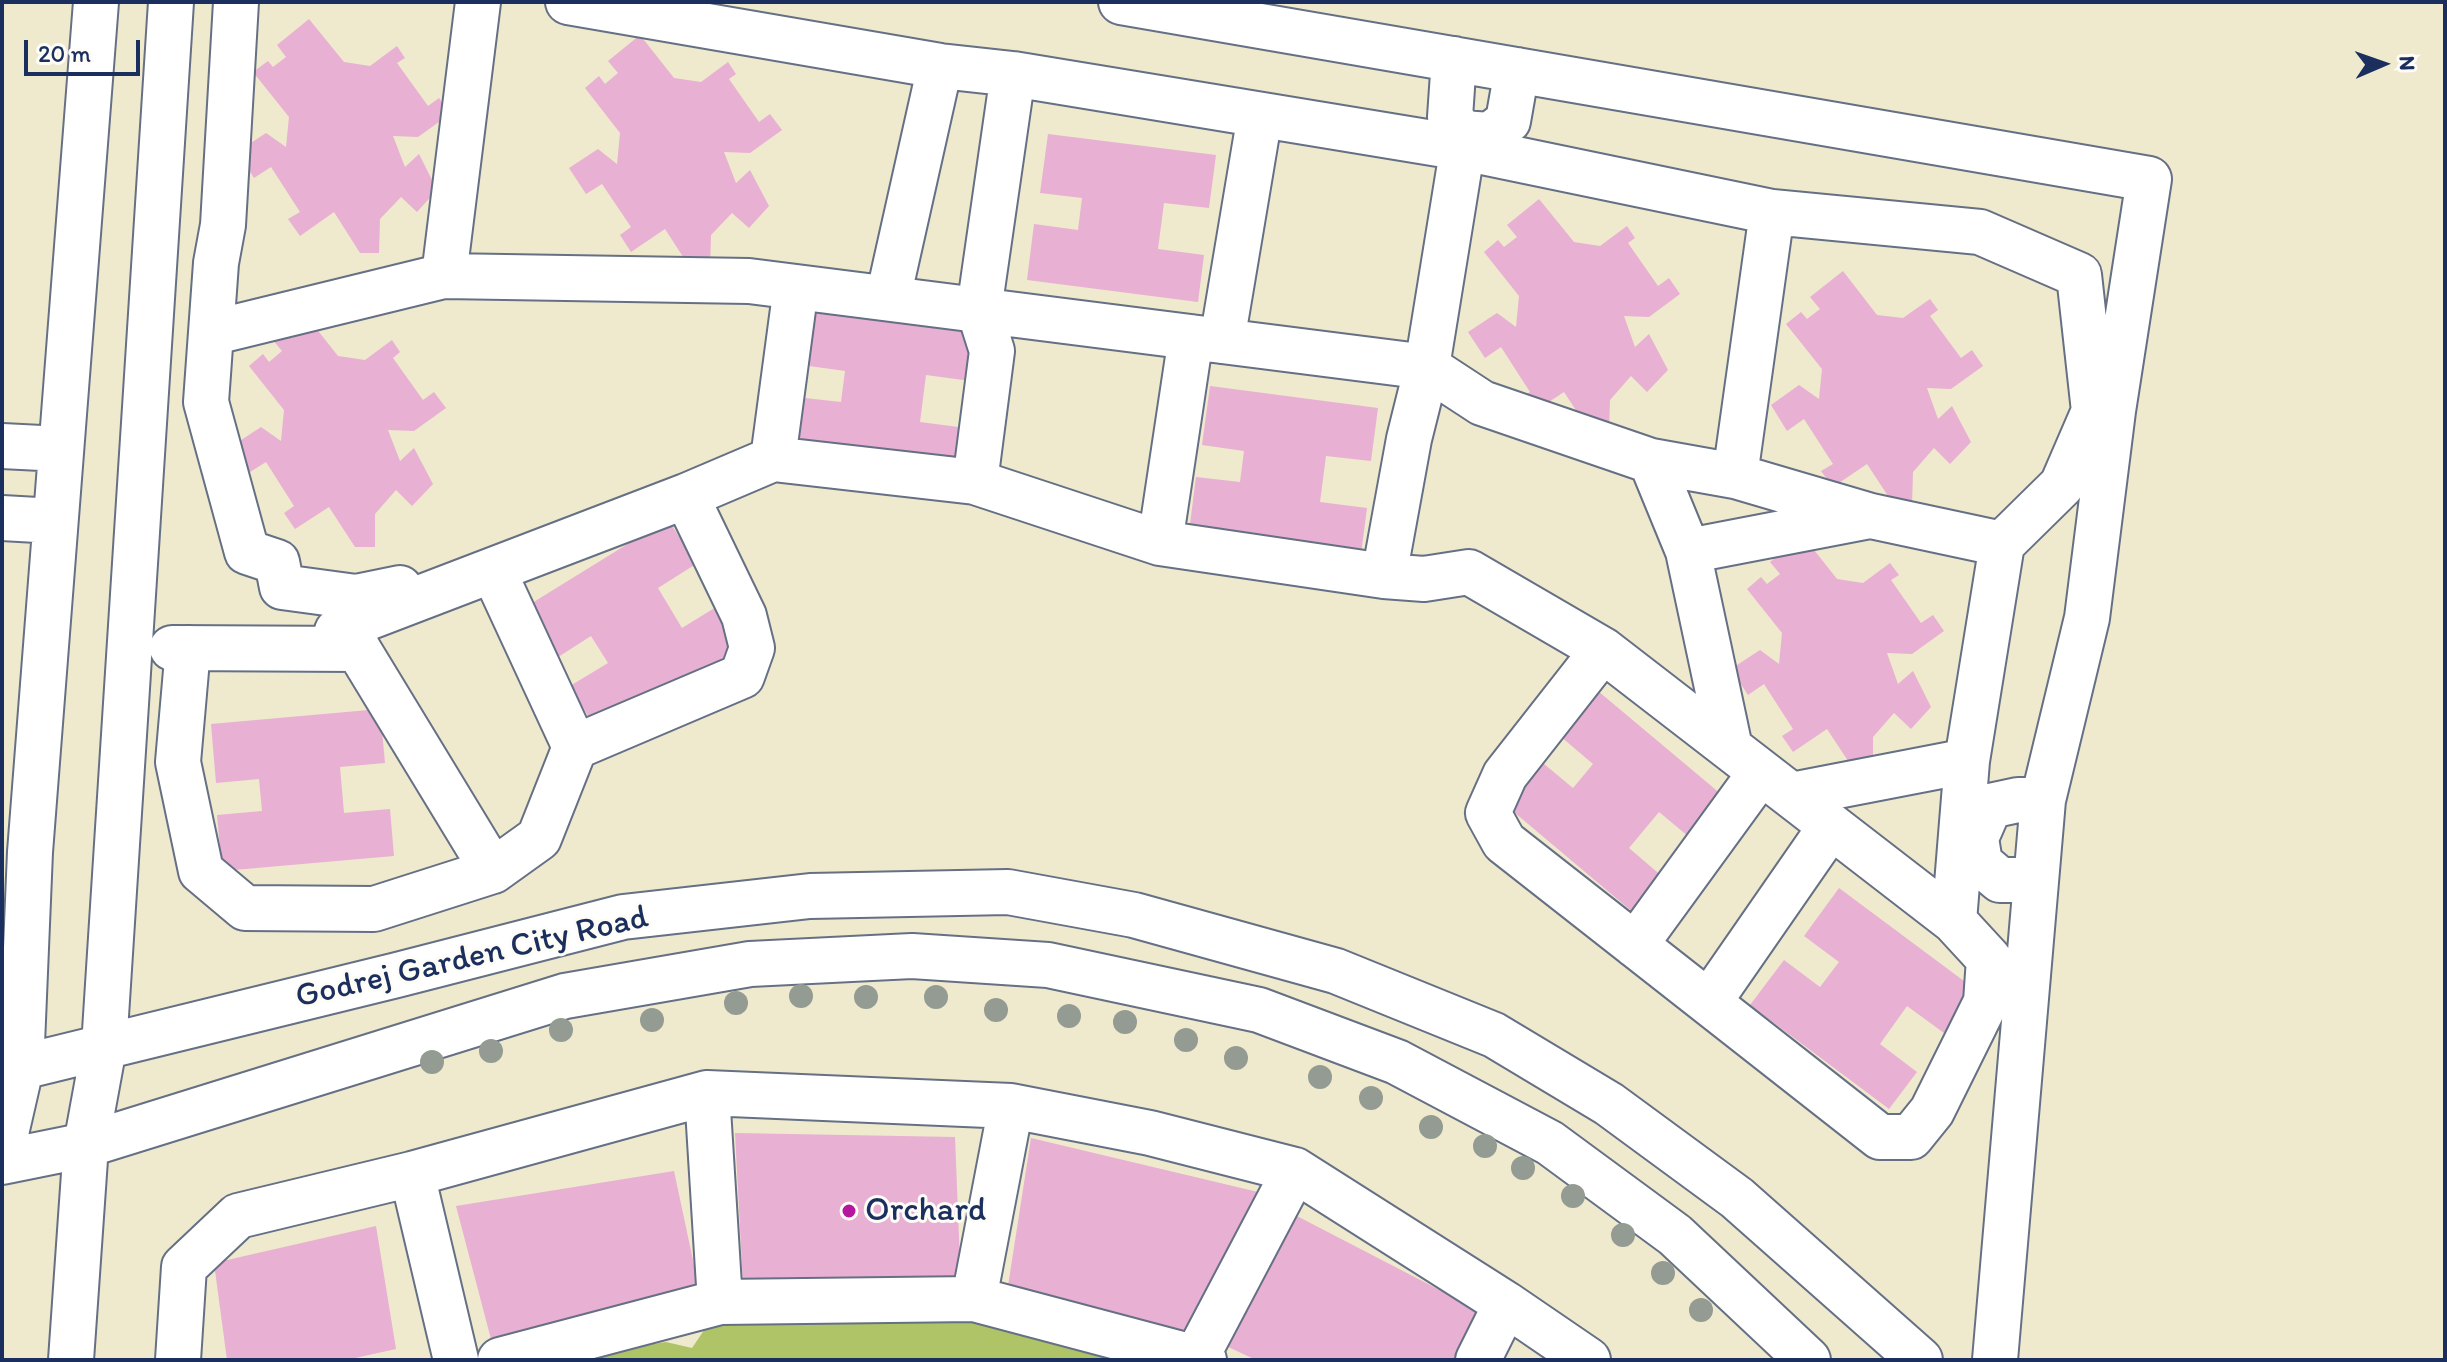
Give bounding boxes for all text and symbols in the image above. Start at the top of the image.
scale bar [28,24,144,74]
north arrow [2343,24,2423,104]
text: 20 m [38,39,91,68]
text: N [2394,55,2421,71]
street label: Godrej Garden City Road [292,898,652,1018]
place label: Orchard [865,1191,986,1231]
marker: Orchard [840,1202,858,1220]

